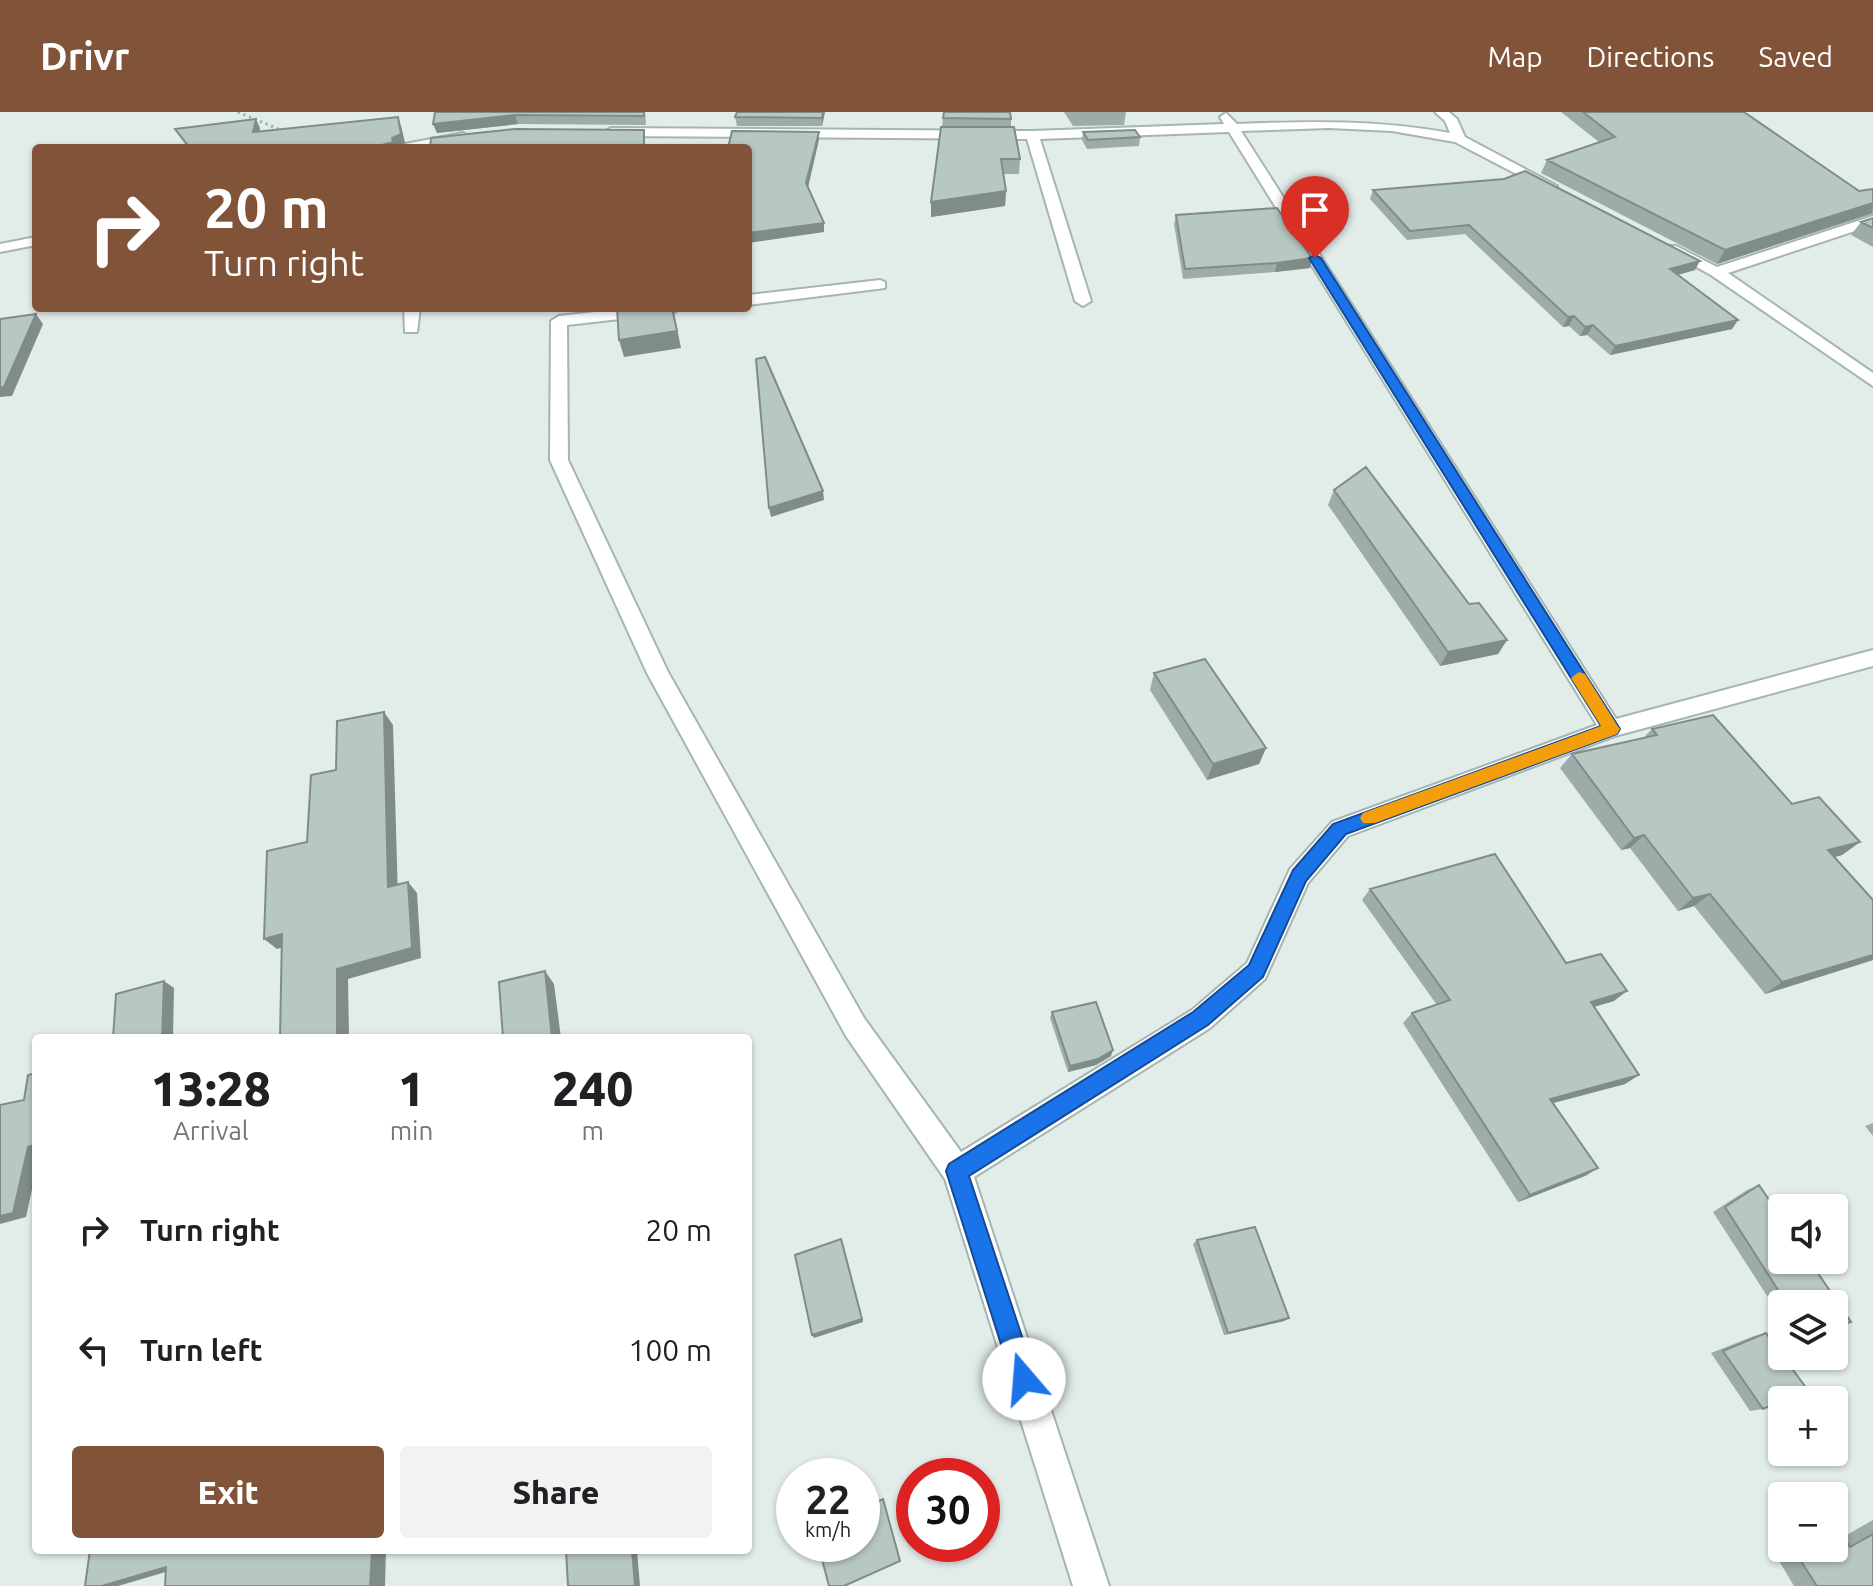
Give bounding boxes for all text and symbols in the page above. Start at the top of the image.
text: Drivr [40,35,129,77]
text: Map [1487,41,1543,72]
text: Directions [1587,41,1714,72]
text: Saved [1758,41,1833,72]
icon: right [72,176,176,280]
text: 20 m [204,176,329,239]
pin [1281,176,1349,258]
icon: arrive [1293,188,1337,232]
text: Turn right [204,242,364,283]
text: 13:28 [151,1061,271,1115]
text: 1 [398,1061,425,1115]
text: 240 [552,1061,633,1115]
text: Arrival [173,1116,249,1145]
text: min [390,1116,433,1145]
text: m [581,1116,604,1145]
map controls [1768,1194,1848,1562]
button: sound [1768,1194,1848,1274]
icon: right [72,1208,116,1252]
text: Turn right [140,1213,280,1247]
text: 20 m [645,1213,712,1247]
button: layers [1768,1290,1848,1370]
icon: left [72,1328,116,1372]
text: Turn left [140,1333,262,1367]
text: 100 m [628,1333,712,1367]
position arrow [982,1337,1066,1421]
button: + [1768,1386,1848,1466]
button: Exit [72,1446,384,1538]
button: Share [400,1446,712,1538]
speed limit sign: 30 [896,1458,1000,1562]
text: 22 [805,1477,851,1522]
button: − [1768,1482,1848,1562]
text: km/h [805,1518,851,1541]

